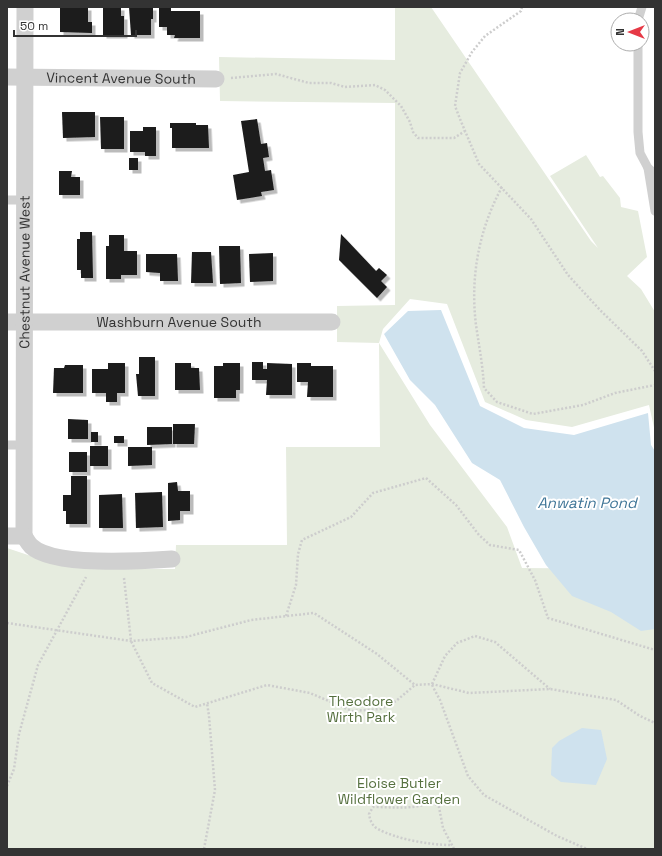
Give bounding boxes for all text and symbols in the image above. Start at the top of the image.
scale bar [14,12,136,38]
north arrow [610,12,650,52]
text: 50 m [20,18,48,34]
text: N [613,28,627,36]
street label: Vincent Avenue South [46,68,196,88]
street label: Chestnut Avenue West [15,195,34,349]
street label: Washburn Avenue South [97,313,261,331]
water label: Anwatin Pond [537,493,639,512]
park label: Theodore Wirth Park [327,692,396,726]
park label: Eloise Butler Wildflower Garden [338,774,460,808]

